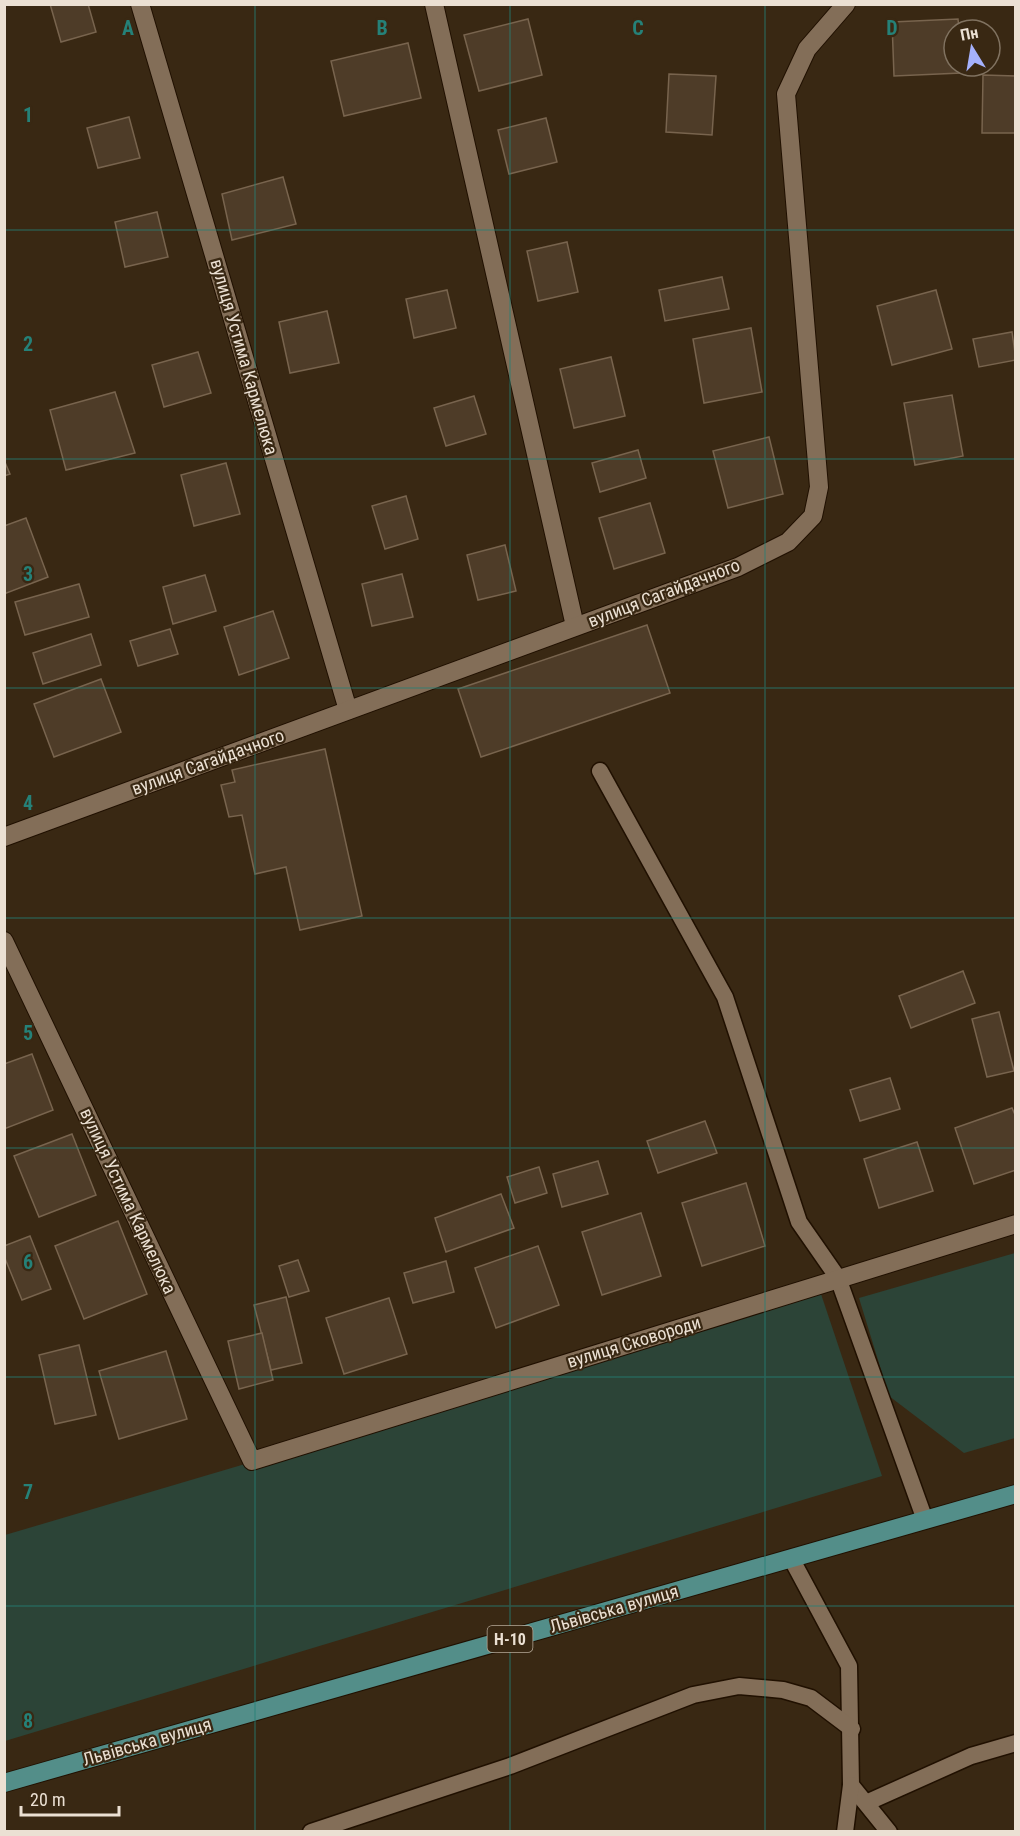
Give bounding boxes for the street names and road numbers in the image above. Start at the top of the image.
street label: вулиця Устима Кармелюка [206,257,282,457]
street label: вулиця Сагайдачного [585,554,743,631]
street label: вулиця Сагайдачного [129,724,287,799]
street label: вулиця Устима Кармелюка [76,1105,181,1297]
street label: вулиця Сковороди [564,1311,703,1372]
street label: Львівська вулиця [547,1580,681,1637]
road number: Н-10 [488,1626,532,1652]
street label: Львівська вулиця [80,1713,214,1770]

